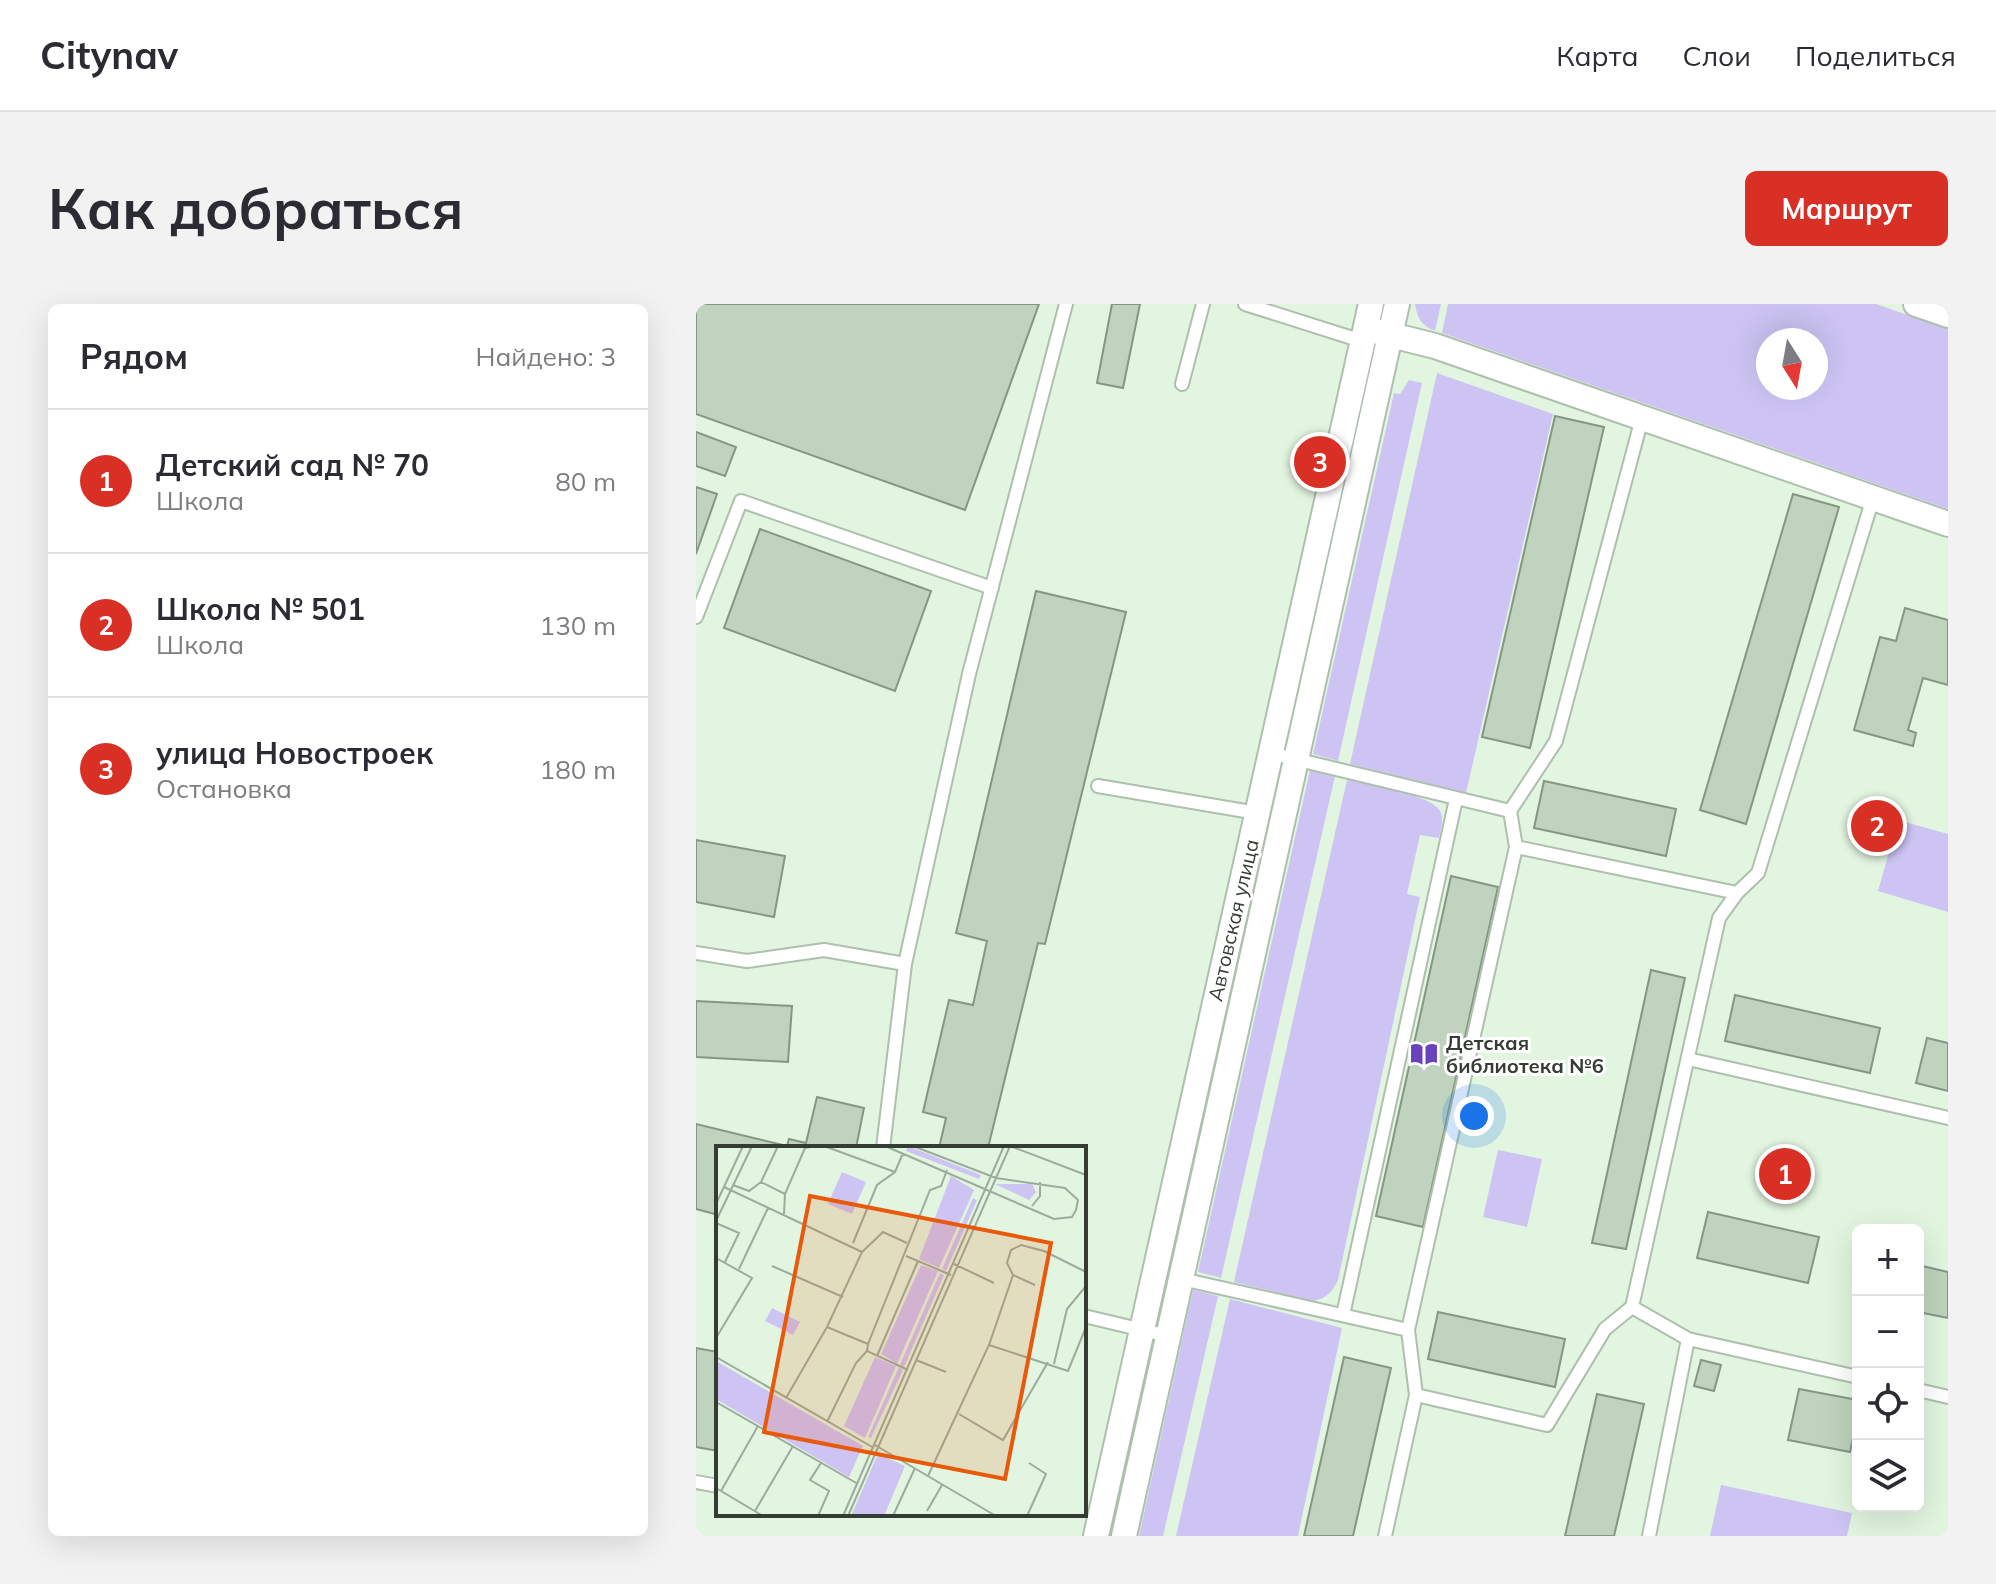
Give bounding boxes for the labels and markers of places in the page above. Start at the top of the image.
pin: 3 [1294,432,1346,492]
pin: 2 [1851,796,1903,856]
place label: Детская библиотека №6 [1446,1030,1604,1078]
library icon: Детская библиотека №6 [1409,1039,1439,1069]
pin: 1 [1759,1144,1811,1204]

